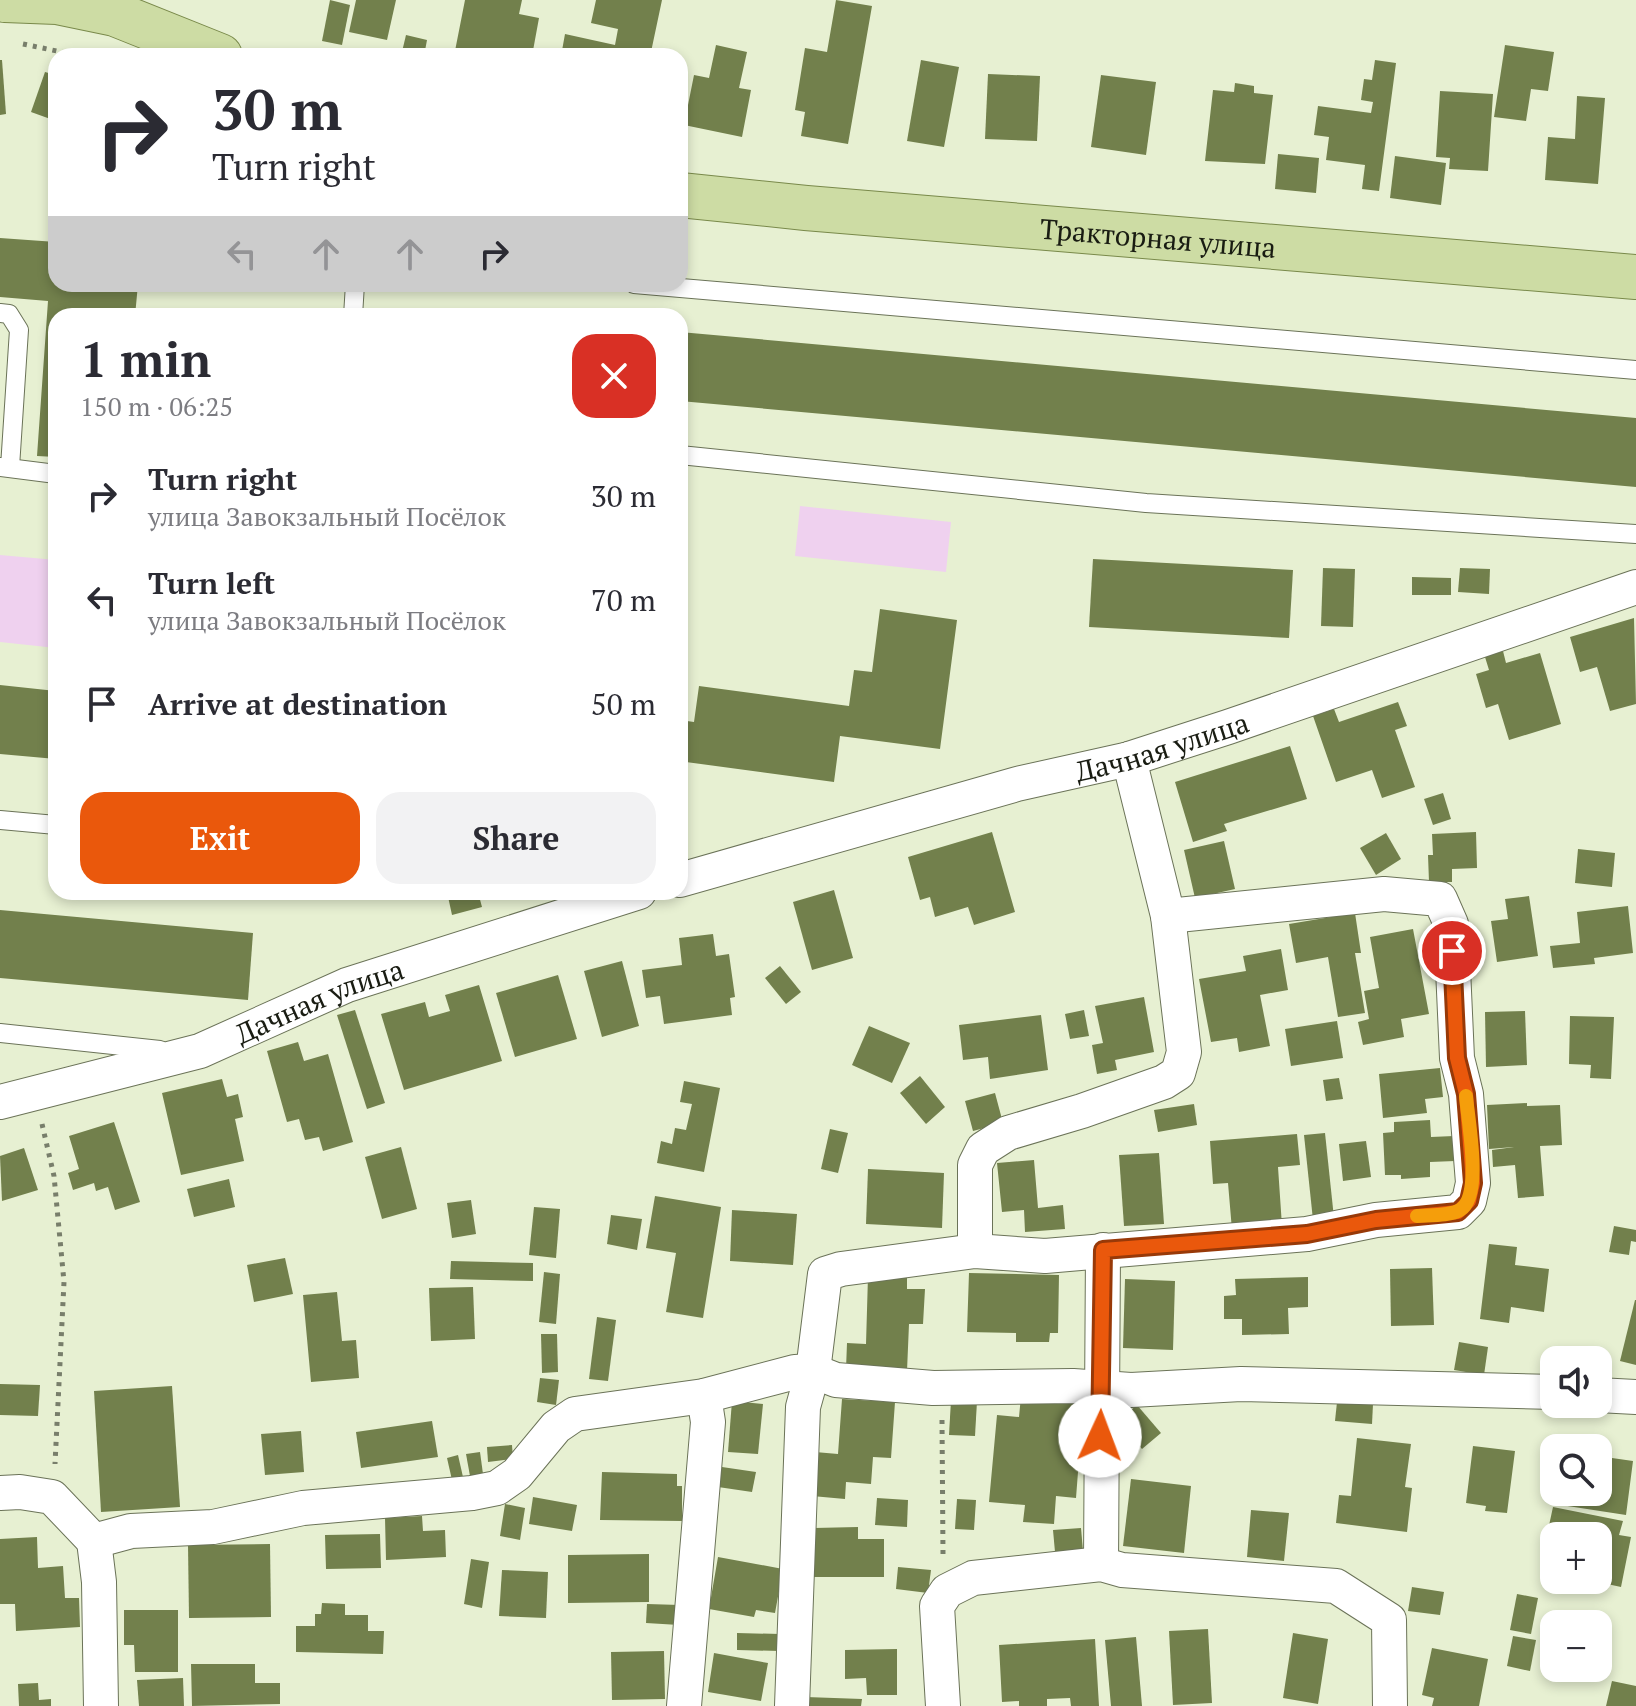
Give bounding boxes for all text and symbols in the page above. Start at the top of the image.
text: 30 m [212,72,342,146]
icon: right [80,80,184,184]
text: Turn right [212,143,376,190]
street label: Тракторная улица [1039,209,1278,266]
icon: left [220,232,264,276]
icon: ahead [304,232,348,276]
icon: ahead [388,232,432,276]
icon: right [472,232,516,276]
text: 1 min [80,327,211,391]
button: close [572,334,656,418]
text: 150 m · 06:25 [80,389,233,423]
text: Turn right [148,459,297,499]
icon: right [80,474,124,518]
text: 30 m [591,476,656,516]
text: улица Завокзальный Посёлок [148,499,506,533]
text: Turn left [148,563,275,603]
icon: left [80,578,124,622]
text: 70 m [591,580,656,620]
text: улица Завокзальный Посёлок [148,603,506,637]
icon: arrive [80,682,124,726]
text: Arrive at destination [148,684,447,724]
text: 50 m [591,684,656,724]
street label: Дачная улица [1072,703,1253,789]
button: Exit [80,792,360,884]
button: Share [376,792,656,884]
pin [1418,917,1486,985]
icon: arrive [1430,929,1474,973]
street label: Дачная улица [229,950,408,1051]
map controls [1540,1346,1612,1682]
button: sound [1540,1346,1612,1418]
position arrow [1058,1394,1142,1478]
button: search [1540,1434,1612,1506]
button: + [1540,1522,1612,1594]
button: − [1540,1610,1612,1682]

